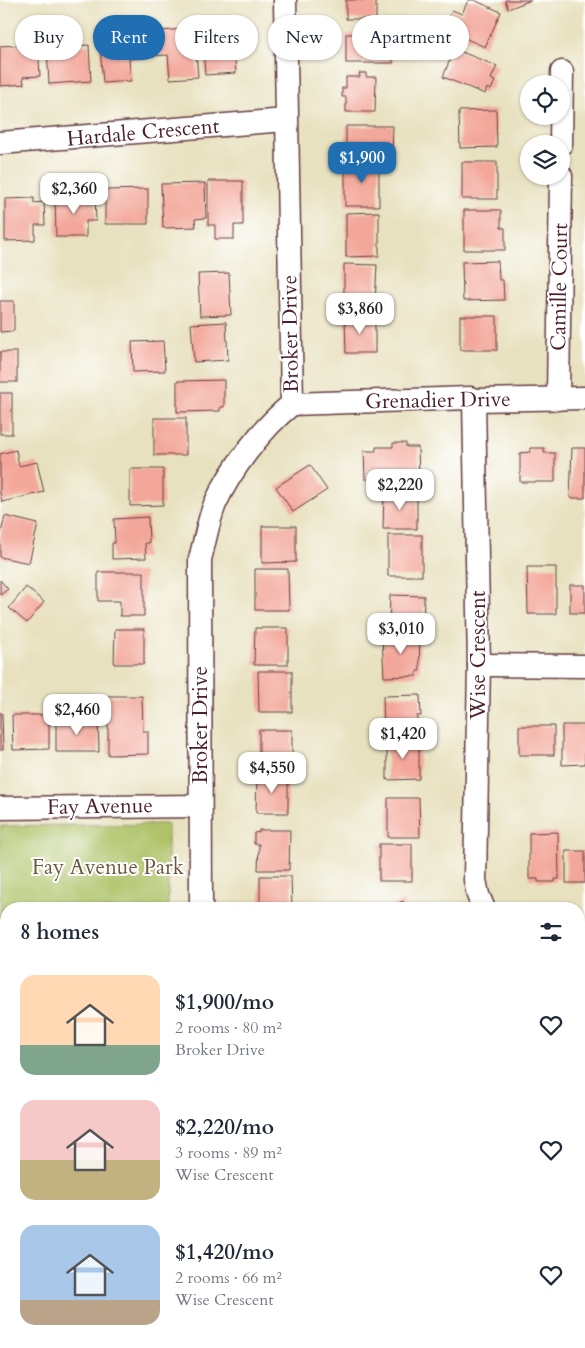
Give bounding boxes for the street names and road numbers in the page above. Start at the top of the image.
street label: Hardale Crescent [66,111,221,154]
street label: Camille Court [544,222,575,351]
street label: Broker Drive [275,275,306,393]
street label: Grenadier Drive [365,385,511,416]
street label: Wise Crescent [464,590,493,721]
street label: Broker Drive [186,666,215,784]
street label: Fay Avenue [47,791,153,822]

